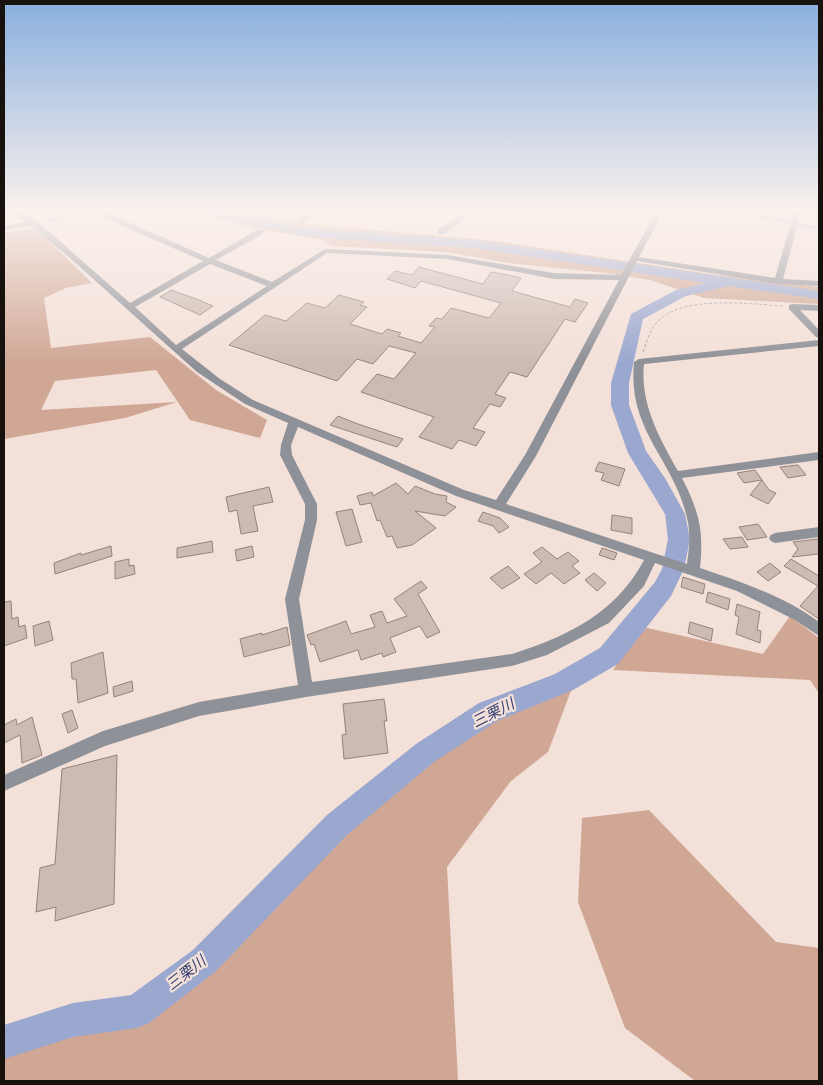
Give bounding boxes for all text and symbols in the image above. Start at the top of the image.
water label: 三栗川 [469,695,518,730]
water label: 三栗川 [163,952,210,993]

